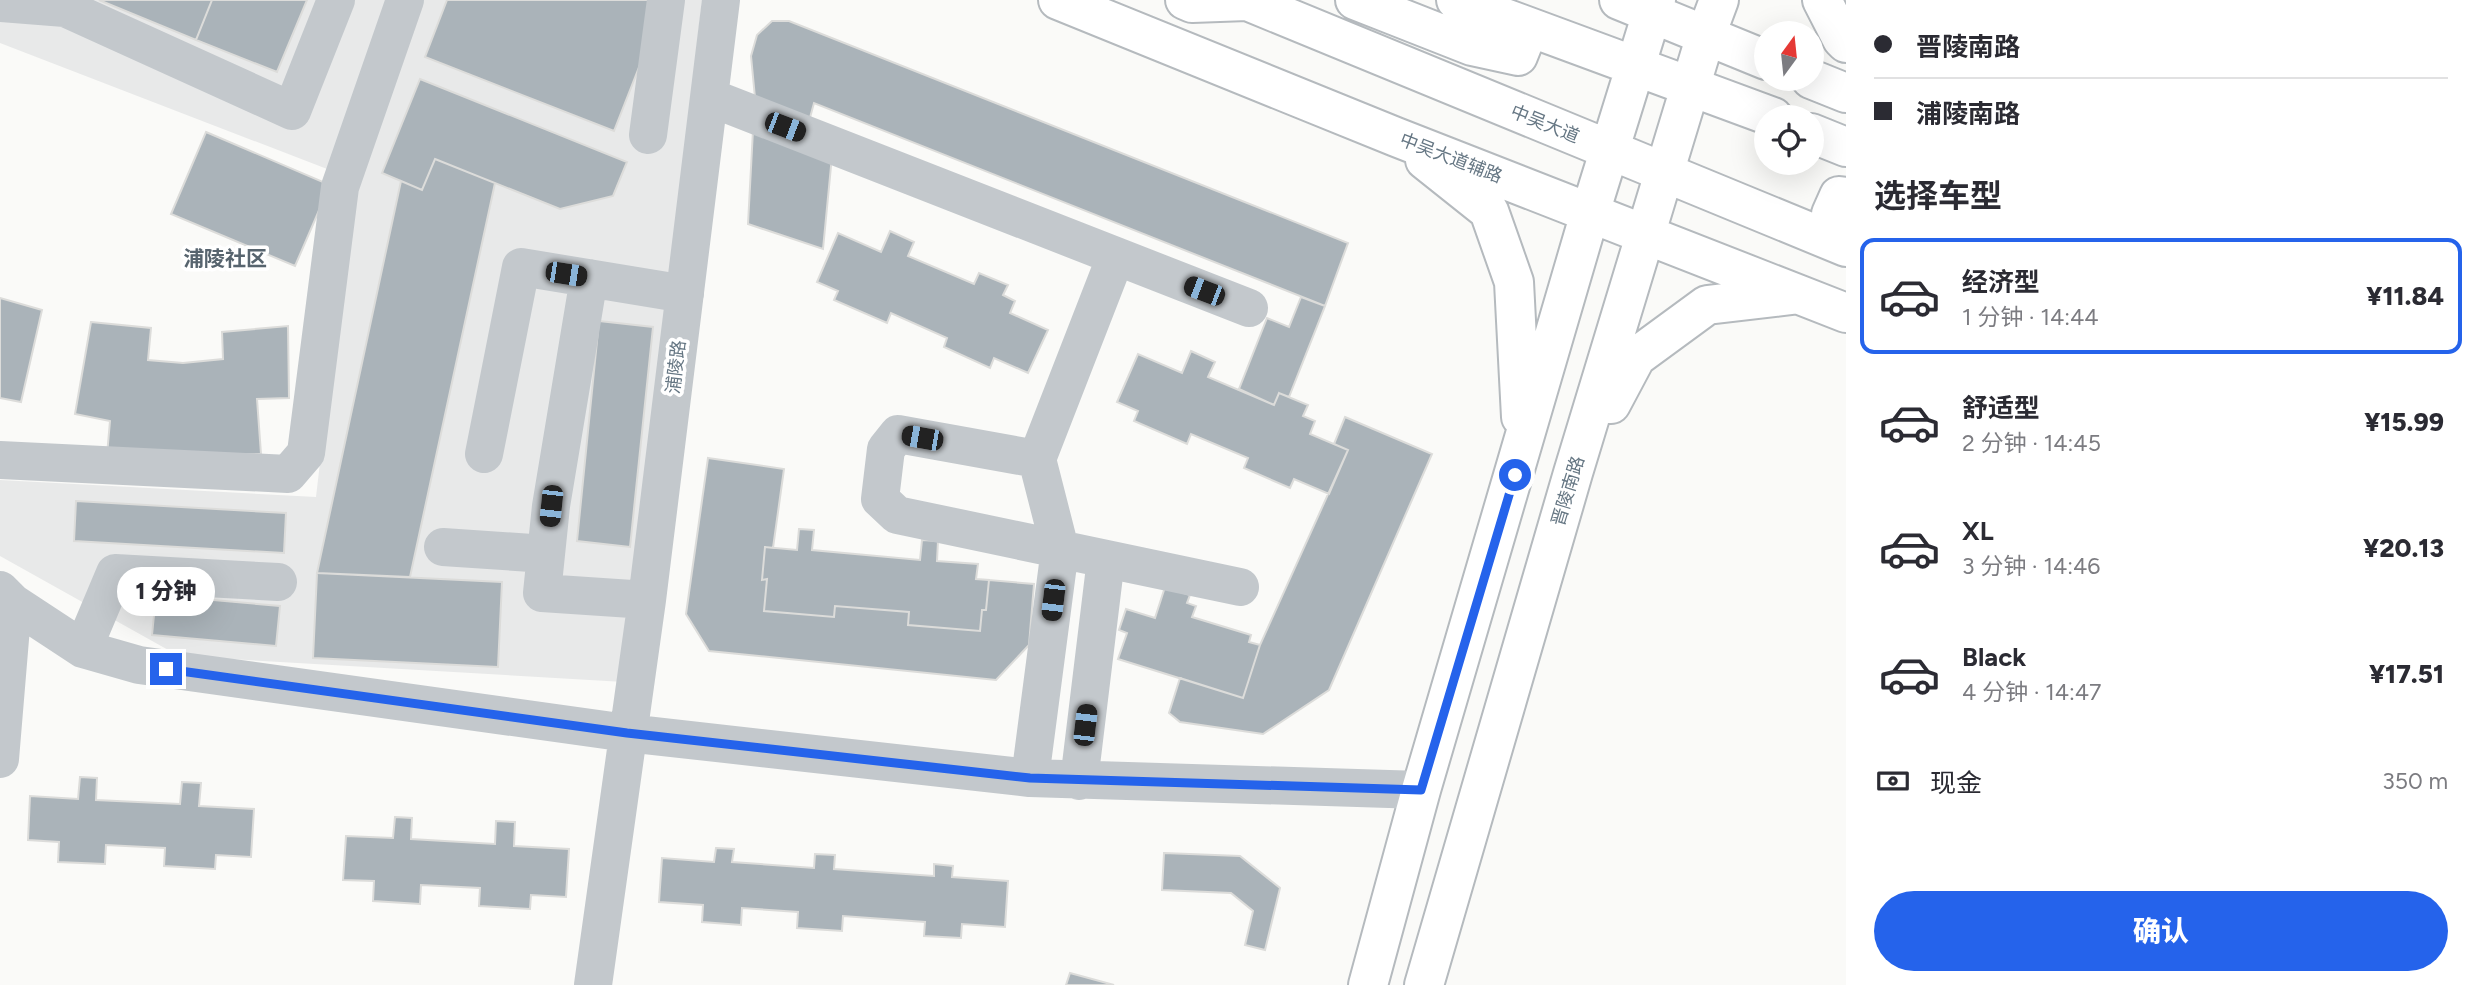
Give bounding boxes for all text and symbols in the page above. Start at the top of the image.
north arrow [1754,21,1824,91]
map controls [1754,21,1824,175]
text: 晋陵南路 [1916,31,2020,63]
text: 浦陵南路 [1916,98,2020,130]
street label: 中吴大道 [1508,100,1582,148]
button: locate [1754,105,1824,175]
car [762,110,809,144]
street label: 中吴大道辅路 [1397,128,1505,188]
text: 选择车型 [1874,177,2002,215]
district label: 浦陵社区 [183,246,267,271]
car [544,260,589,288]
icon: car [1878,265,1941,328]
text: 经济型 [1962,266,2040,298]
car [1181,274,1228,308]
text: ¥11.84 [2366,280,2444,312]
text: 1 分钟 · 14:44 [1962,303,2099,331]
street label: 浦陵路 [662,339,690,395]
icon: car [1878,391,1941,454]
text: 舒适型 [1962,392,2040,424]
text: ¥15.99 [2364,406,2444,438]
car [900,424,945,452]
text: 2 分钟 · 14:45 [1962,429,2101,457]
street label: 晋陵南路 [1547,453,1589,529]
route start [1499,459,1531,491]
car [539,484,564,528]
text: XL [1962,515,1994,547]
icon: car [1878,517,1941,580]
text: ¥20.13 [2363,532,2444,564]
text: 3 分钟 · 14:46 [1962,552,2100,580]
callout: 1 分钟 [117,568,215,616]
text: 1 分钟 [135,577,197,605]
car [1041,578,1066,622]
text: Black [1962,641,2026,673]
icon: car [1878,643,1941,706]
route end [150,653,182,685]
text: ¥17.51 [2369,658,2444,690]
text: 4 分钟 · 14:47 [1962,678,2101,706]
car [1073,703,1098,747]
icon: cash [1874,762,1912,800]
text: 现金 [1930,767,1982,799]
text: 350 m [2382,767,2448,795]
button: 确认 [1874,891,2448,971]

